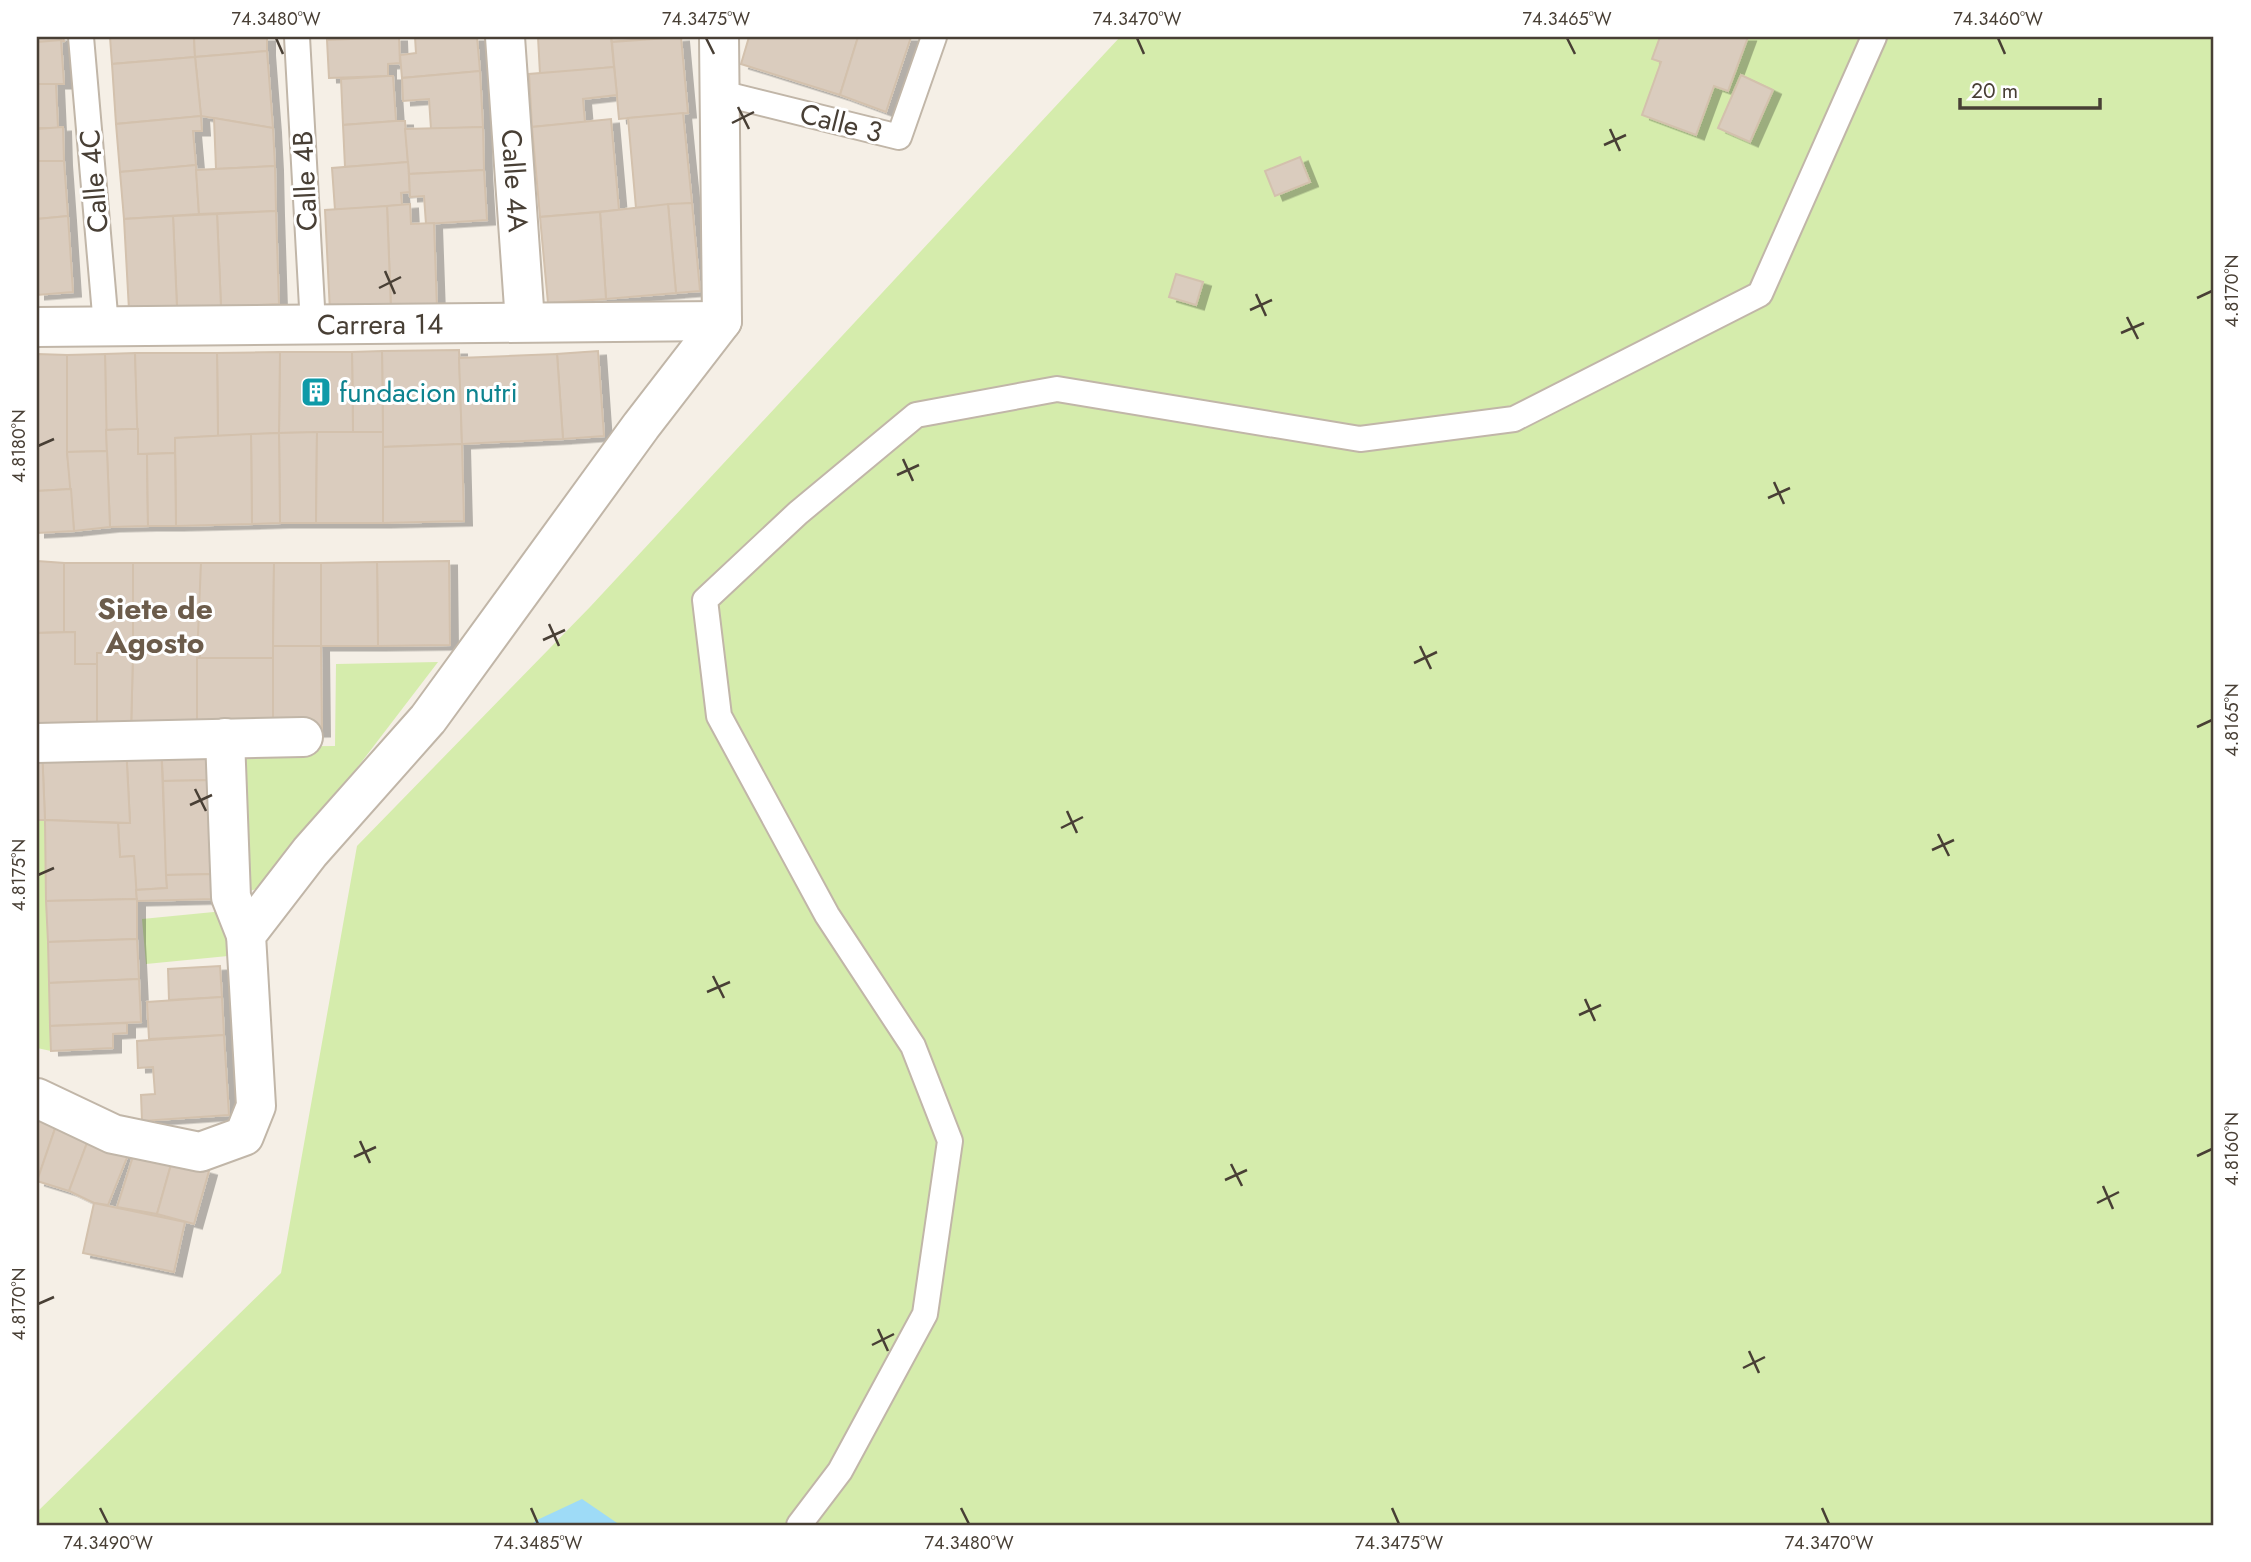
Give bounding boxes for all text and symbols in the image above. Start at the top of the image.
text: 74.3480°W [231,6,321,32]
text: 74.3475°W [662,6,750,32]
text: 74.3470°W [1093,6,1182,32]
text: 74.3465°W [1522,6,1612,32]
text: 74.3460°W [1953,6,2043,32]
scale bar [1960,66,2100,110]
text: 20 m [1971,76,2018,106]
street label: Calle 3 [795,93,887,153]
street label: Calle 4C [69,127,119,235]
street label: Calle 4A [491,128,539,234]
street label: Calle 4B [282,130,328,232]
text: 4.8170°N [2219,254,2245,328]
street label: Carrera 14 [317,303,443,345]
place label: fundacion nutri [339,372,518,413]
building icon: fundacion nutri [299,375,333,409]
text: 4.8180°N [6,409,32,483]
district label: Siete de Agosto [97,587,213,664]
text: 4.8165°N [2219,683,2245,757]
text: 4.8175°N [6,839,32,911]
text: 4.8160°N [2219,1112,2245,1186]
text: 4.8170°N [6,1267,32,1341]
text: 74.3490°W [63,1530,153,1556]
text: 74.3485°W [494,1530,582,1556]
text: 74.3480°W [924,1530,1014,1556]
text: 74.3475°W [1355,1530,1443,1556]
text: 74.3470°W [1785,1530,1874,1556]

